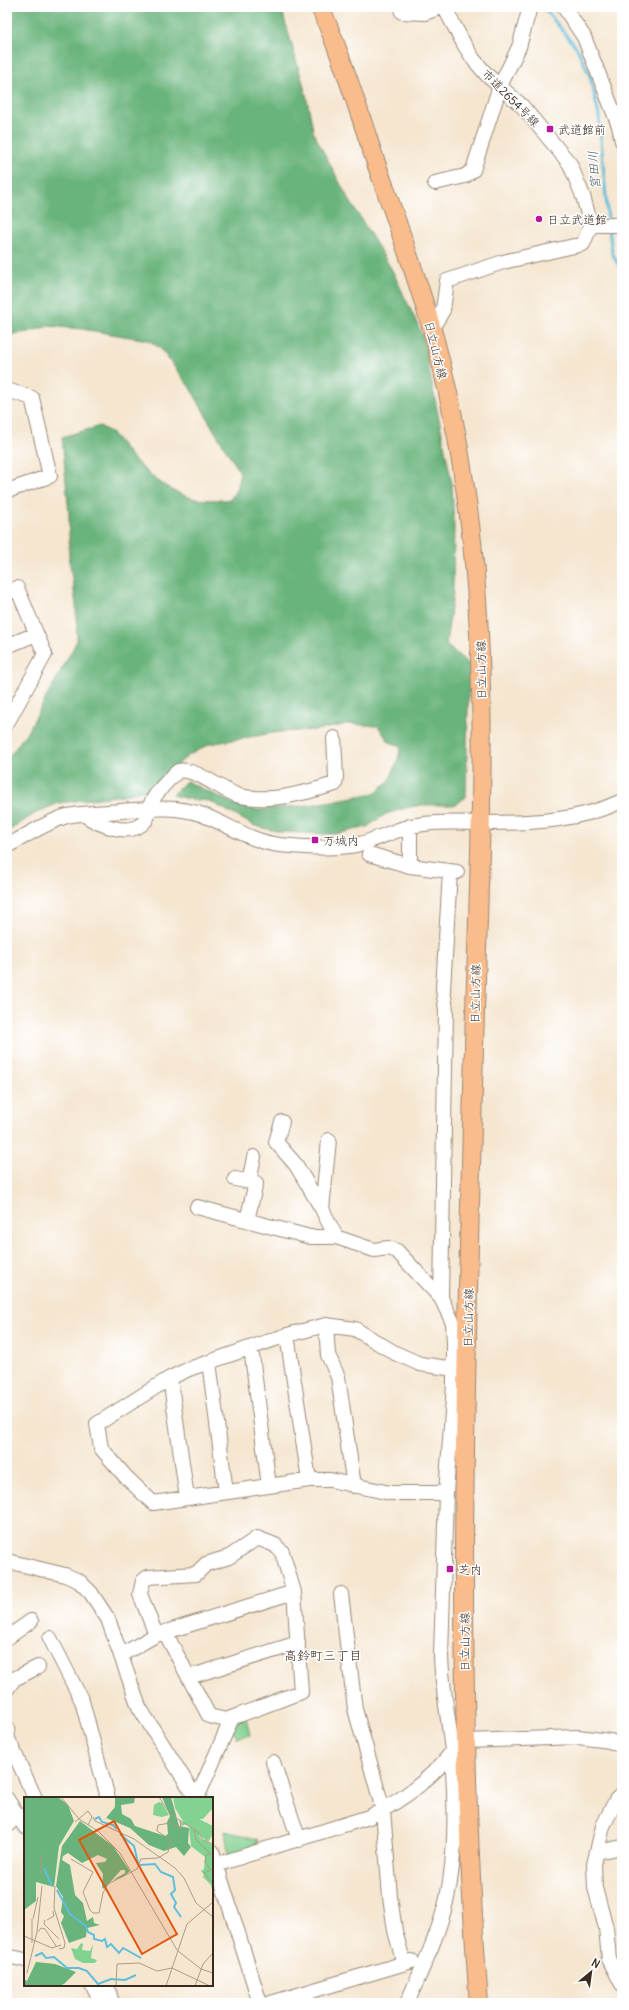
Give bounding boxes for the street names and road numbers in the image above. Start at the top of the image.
street label: 市道2654号線 [479,66,543,130]
street label: 日立山方線 [421,319,451,381]
street label: 日立山方線 [473,640,489,700]
street label: 日立山方線 [467,964,483,1024]
street label: 日立山方線 [460,1288,476,1348]
street label: 日立山方線 [457,1612,472,1672]

